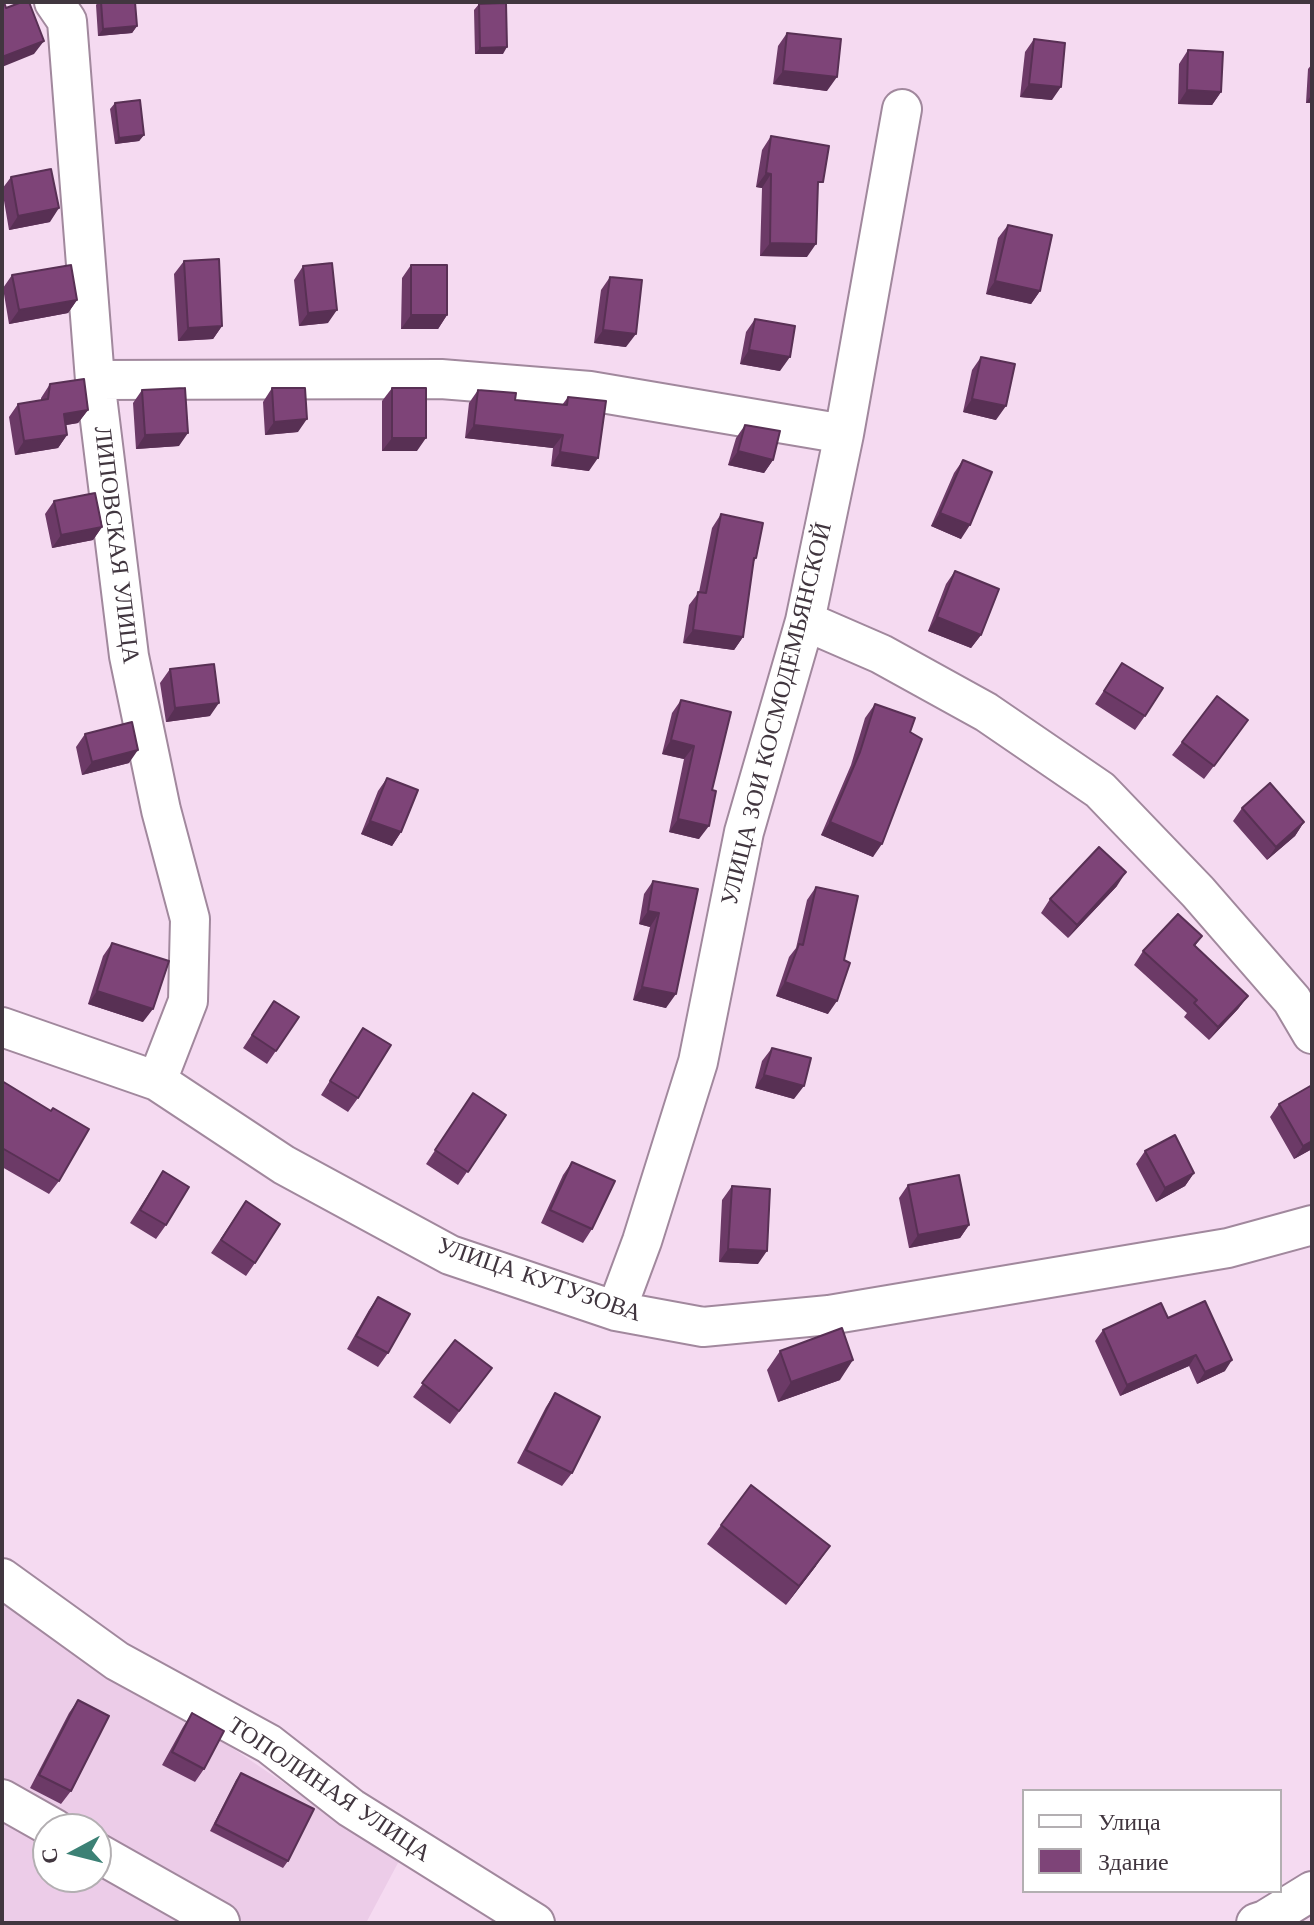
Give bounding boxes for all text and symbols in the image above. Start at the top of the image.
street label: ЛИПОВСКАЯ УЛИЦА [87,425,145,665]
street label: УЛИЦА ЗОИ КОСМОДЕМЬЯНСКОЙ [715,519,839,909]
street label: УЛИЦА КУТУЗОВА [433,1231,645,1329]
street label: ТОПОЛИНАЯ УЛИЦА [222,1711,436,1869]
legend [1022,1789,1282,1893]
text: Улица [1098,1807,1161,1836]
north arrow [32,1813,112,1893]
text: С [35,1846,64,1865]
text: Здание [1098,1847,1169,1876]

